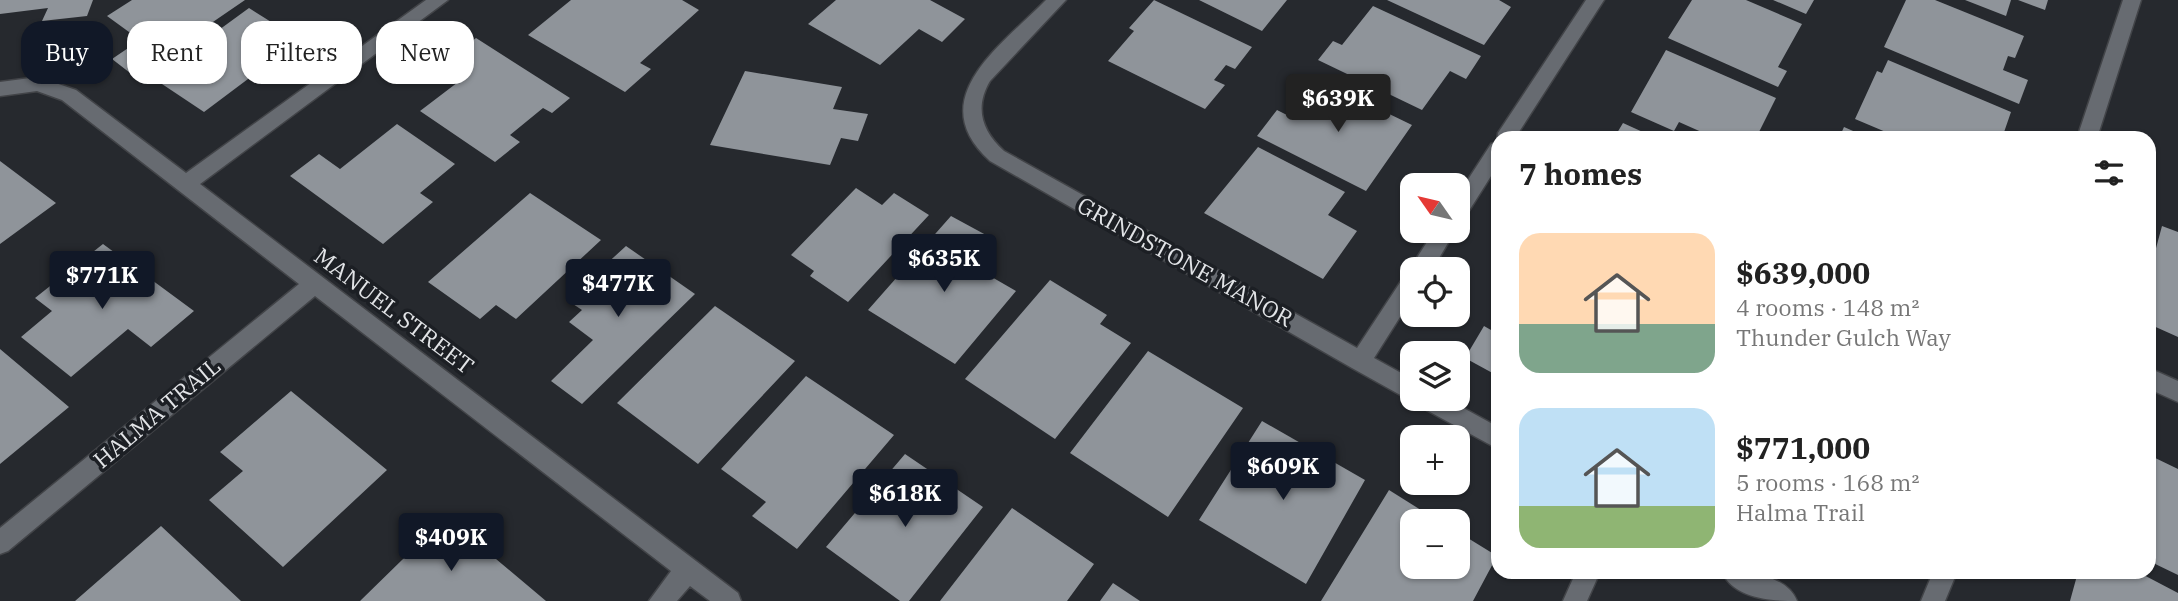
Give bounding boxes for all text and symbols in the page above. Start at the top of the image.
chip: Buy [21,21,113,84]
chip: Rent [127,21,227,84]
chip: Filters [241,21,362,84]
chip: New [376,21,474,84]
pin: $639K [1289,74,1387,134]
text: $639K [1302,82,1374,112]
text: 7 homes [1519,154,1642,193]
icon: filters [2090,154,2128,192]
north arrow [1400,173,1470,243]
map controls [1400,173,1470,579]
street label: GRINDSTONE MANOR [1072,189,1299,333]
pin: $635K [895,234,993,294]
street label: MANUEL STREET [309,240,481,380]
text: $635K [908,242,980,272]
pin: $771K [53,252,151,311]
text: $639,000 [1736,253,1870,292]
button: locate [1400,257,1470,327]
text: $771K [66,259,138,289]
pin: $477K [569,260,667,319]
icon: home [1575,261,1659,345]
text: $477K [582,267,654,297]
text: 4 rooms · 148 m² [1736,292,1919,322]
text: Thunder Gulch Way [1736,322,1951,352]
button: layers [1400,341,1470,411]
street label: HALMA TRAIL [87,350,226,474]
button: + [1400,425,1470,495]
text: $771,000 [1736,428,1870,467]
icon: home [1575,436,1659,520]
pin: $609K [1234,442,1332,502]
text: $609K [1247,450,1319,480]
text: 5 rooms · 168 m² [1736,467,1919,497]
pin: $618K [856,470,954,529]
text: $618K [869,477,941,507]
text: Halma Trail [1736,497,1865,527]
button: − [1400,509,1470,579]
pin: $409K [402,514,500,573]
text: $409K [415,521,487,551]

